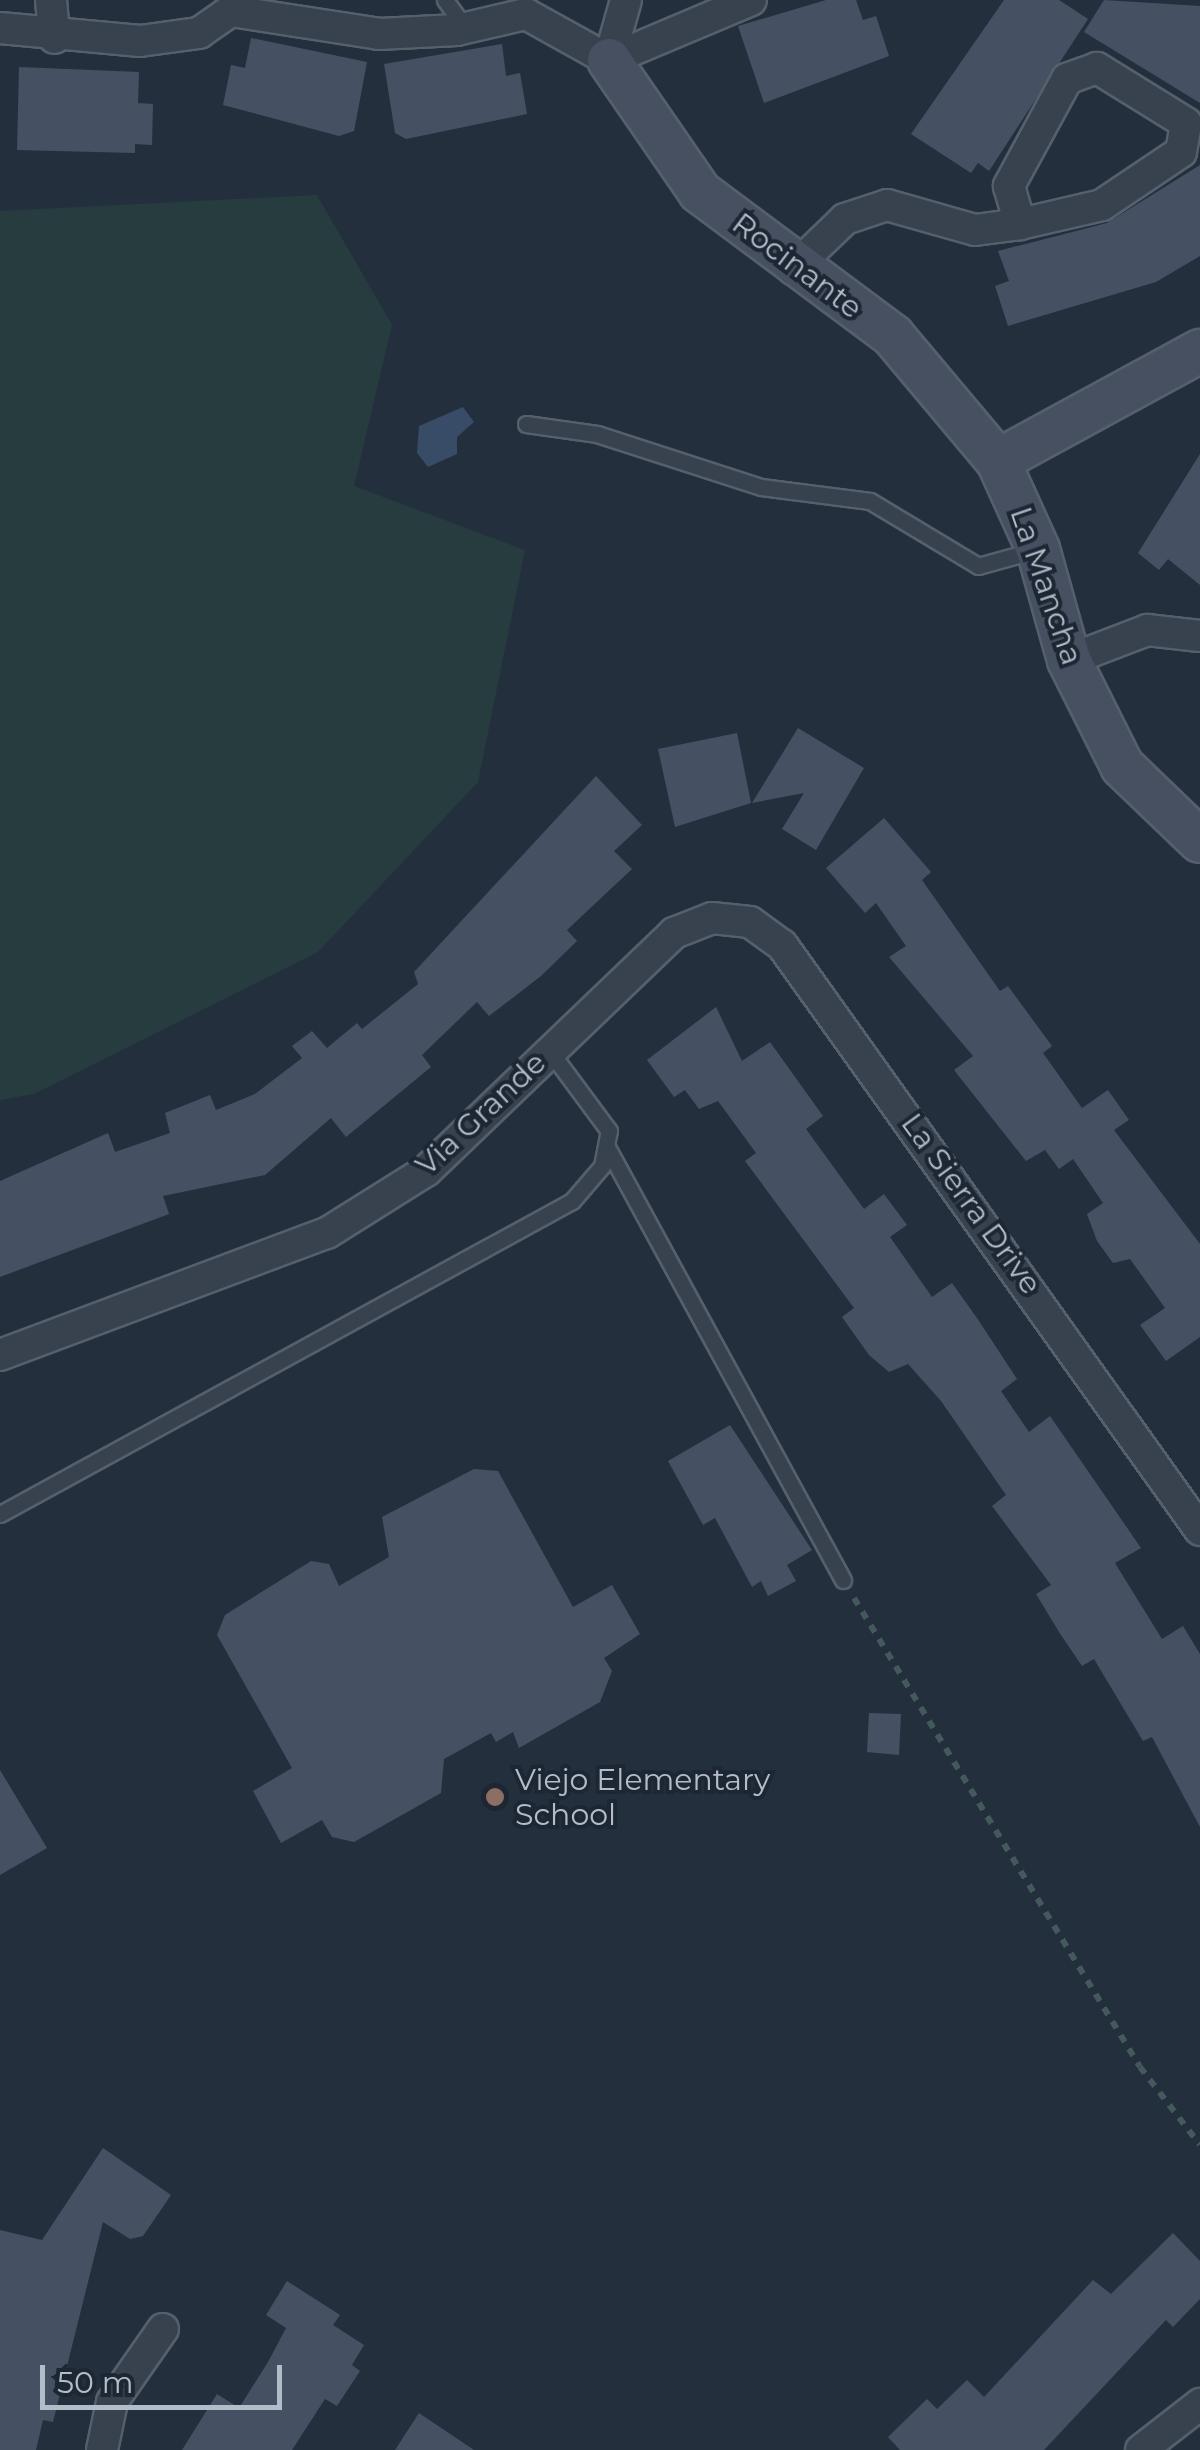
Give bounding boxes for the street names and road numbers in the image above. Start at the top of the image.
street label: Rocinante [725,206,869,326]
street label: La Mancha [1002,502,1090,670]
street label: Via Grande [409,1045,553,1183]
street label: La Sierra Drive [893,1107,1049,1301]

